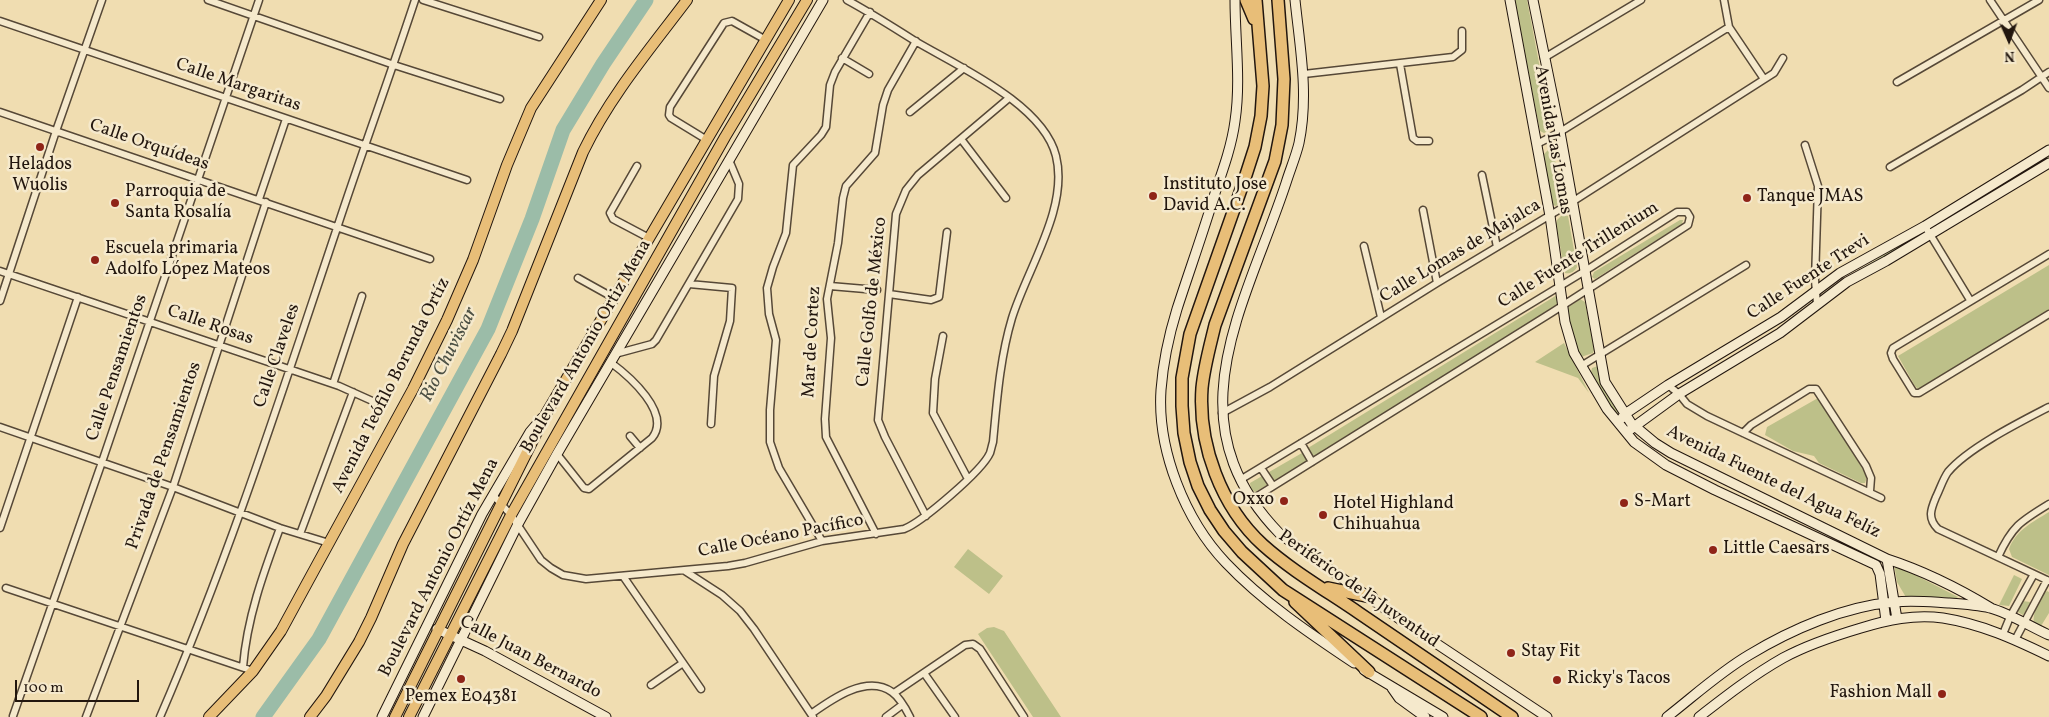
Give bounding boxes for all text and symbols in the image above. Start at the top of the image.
north arrow [1984,15,2034,65]
text: N [2004,46,2015,65]
street label: Calle Margaritas [173,54,303,118]
street label: Avenida Las Lomas [1528,64,1576,216]
street label: Calle Orquídeas [86,115,212,177]
marker: Helados Wuolis [34,141,46,153]
place label: Helados Wuolis [8,155,72,198]
place label: Instituto Jose David A.C. [1163,175,1267,218]
place label: Parroquia de Santa Rosalía [125,182,231,224]
place label: Tanque JMAS [1757,187,1864,209]
marker: Instituto Jose David A.C. [1147,190,1159,202]
marker: Tanque JMAS [1741,192,1753,204]
street label: Calle Lomas de Majalca [1377,195,1545,309]
marker: Parroquia de Santa Rosalía [109,197,121,209]
street label: Calle Fuente Trillenium [1495,198,1663,314]
street label: Calle Golfo de México [853,216,893,388]
street label: Calle Fuente Trevi [1744,230,1874,326]
street label: Boulevard Antonio Ortiz Mena [517,237,657,457]
place label: Escuela primaria Adolfo López Mateos [105,239,270,282]
marker: Escuela primaria Adolfo López Mateos [89,254,101,266]
street label: Avenida Teófilo Borunda Ortíz [328,275,456,497]
street label: Mar de Cortez [799,286,827,398]
street label: Calle Pensamientos [83,292,153,444]
street label: Calle Rosas [164,301,256,351]
street label: Calle Claveles [250,301,306,411]
water label: Rio Chuviscar [416,304,484,406]
street label: Privada de Pensamientos [123,359,207,553]
street label: Avenida Fuente del Agua Felíz [1662,422,1884,544]
street label: Boulevard Antonio Ortíz Mena [375,455,505,681]
place label: Oxxo [1233,490,1274,512]
place label: S-Mart [1634,492,1691,514]
place label: Hotel Highland Chihuahua [1333,494,1454,536]
marker: Oxxo [1278,495,1290,507]
marker: S-Mart [1618,497,1630,509]
marker: Hotel Highland Chihuahua [1317,509,1329,521]
street label: Calle Océano Pacífico [696,510,866,564]
street label: Periférico de la Juventud [1273,526,1443,654]
place label: Little Caesars [1723,539,1830,561]
marker: Little Caesars [1707,544,1719,556]
street label: Calle Juan Bernardo [456,612,604,704]
place label: Stay Fit [1521,642,1580,664]
marker: Stay Fit [1505,647,1517,659]
place label: Ricky's Tacos [1567,669,1670,691]
scale bar [18,670,141,702]
marker: Pemex E04381 [455,673,467,685]
marker: Ricky's Tacos [1551,674,1563,686]
text: 100 m [23,678,63,699]
place label: Fashion Mall [1830,683,1932,705]
place label: Pemex E04381 [405,687,517,709]
marker: Fashion Mall [1936,688,1948,700]

